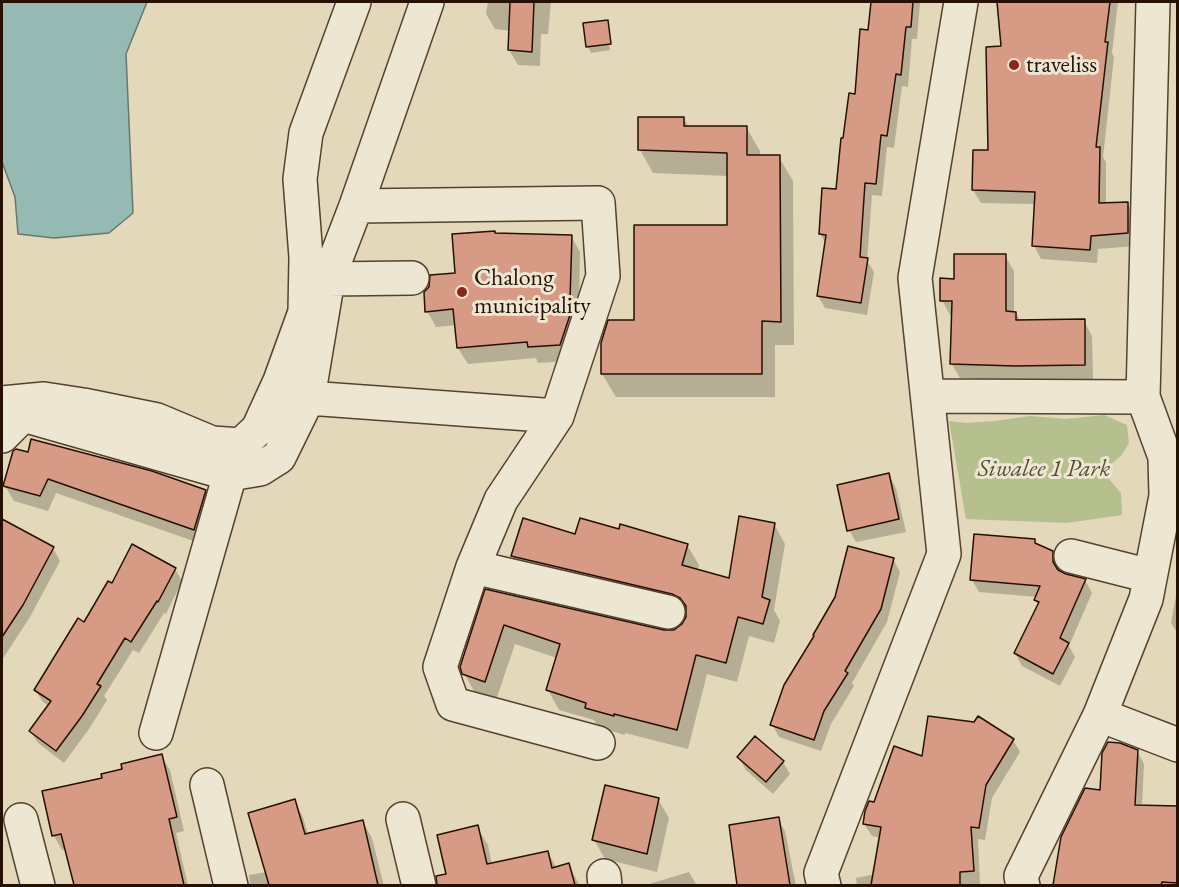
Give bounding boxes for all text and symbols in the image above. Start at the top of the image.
place label: traveliss [1026,51,1097,79]
marker: traveliss [1007,58,1021,72]
place label: Chalong municipality [474,264,591,320]
marker: Chalong municipality [455,285,469,299]
park label: Siwalee 1 Park [978,455,1110,483]

